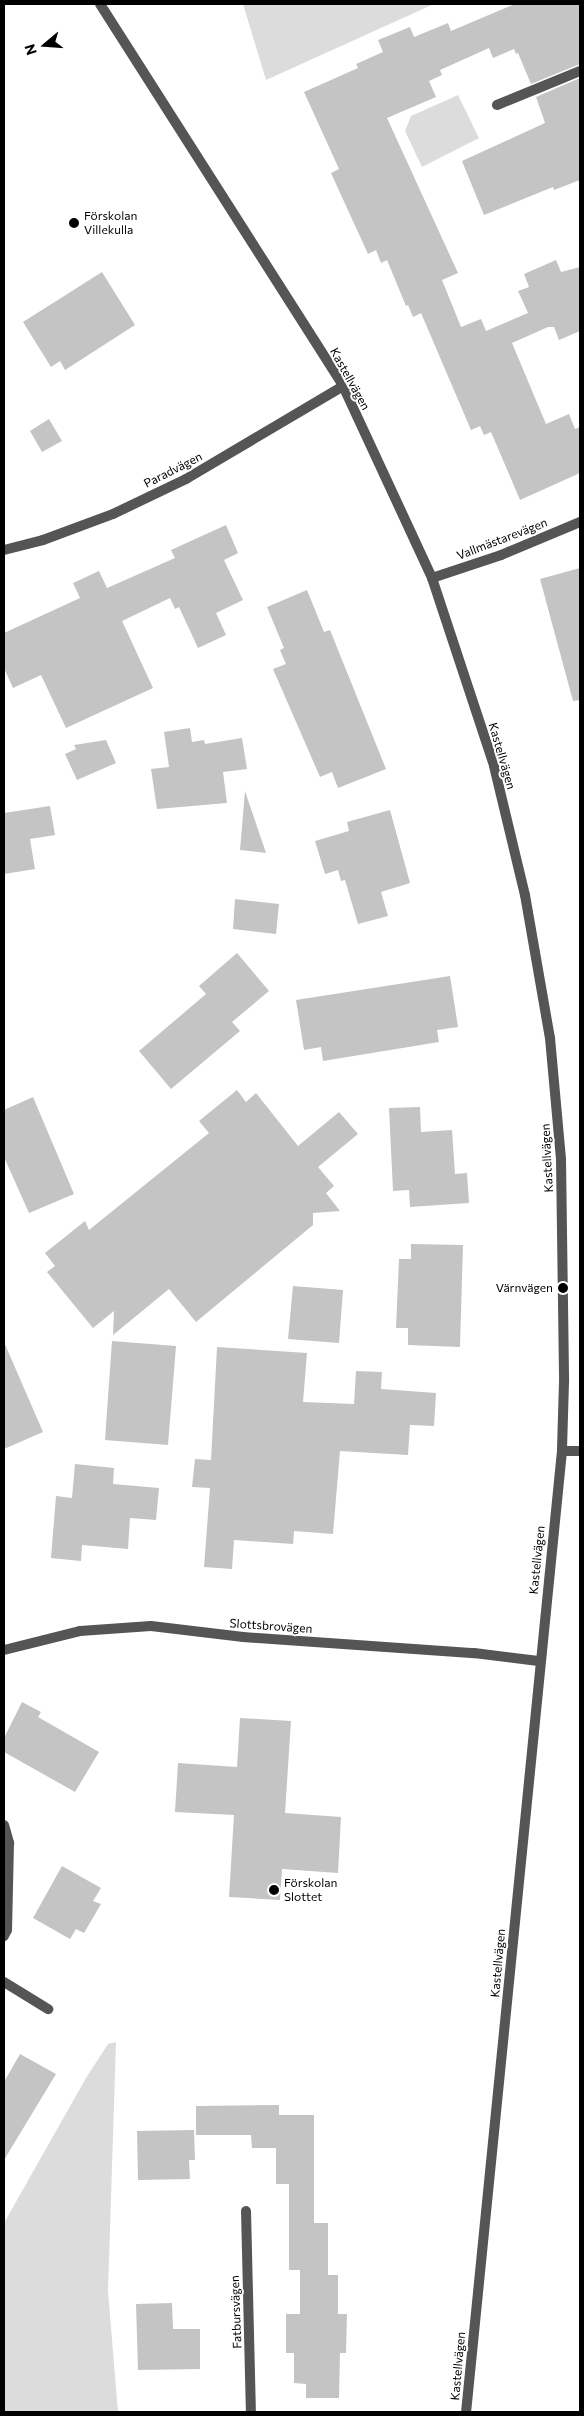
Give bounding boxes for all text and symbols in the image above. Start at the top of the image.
north arrow [20,20,70,70]
text: N [21,42,40,57]
place label: Förskolan Villekulla [84,209,137,237]
marker: Förskolan Villekulla [68,217,80,229]
street label: Kastellvägen [327,345,373,413]
street label: Paradvägen [141,449,205,491]
street label: Vallmästarevägen [455,515,549,563]
street label: Kastellvägen [486,721,518,791]
street label: Kastellvägen [538,1123,556,1193]
place label: Värnvägen [496,1281,553,1295]
marker: Värnvägen [557,1282,569,1294]
street label: Kastellvägen [526,1525,548,1595]
street label: Slottsbrovägen [229,1616,313,1636]
place label: Förskolan Slottet [284,1876,337,1904]
marker: Förskolan Slottet [268,1884,280,1896]
street label: Kastellvägen [488,1928,508,1998]
street label: Fatbursvägen [228,2275,244,2349]
street label: Kastellvägen [448,2331,468,2401]

